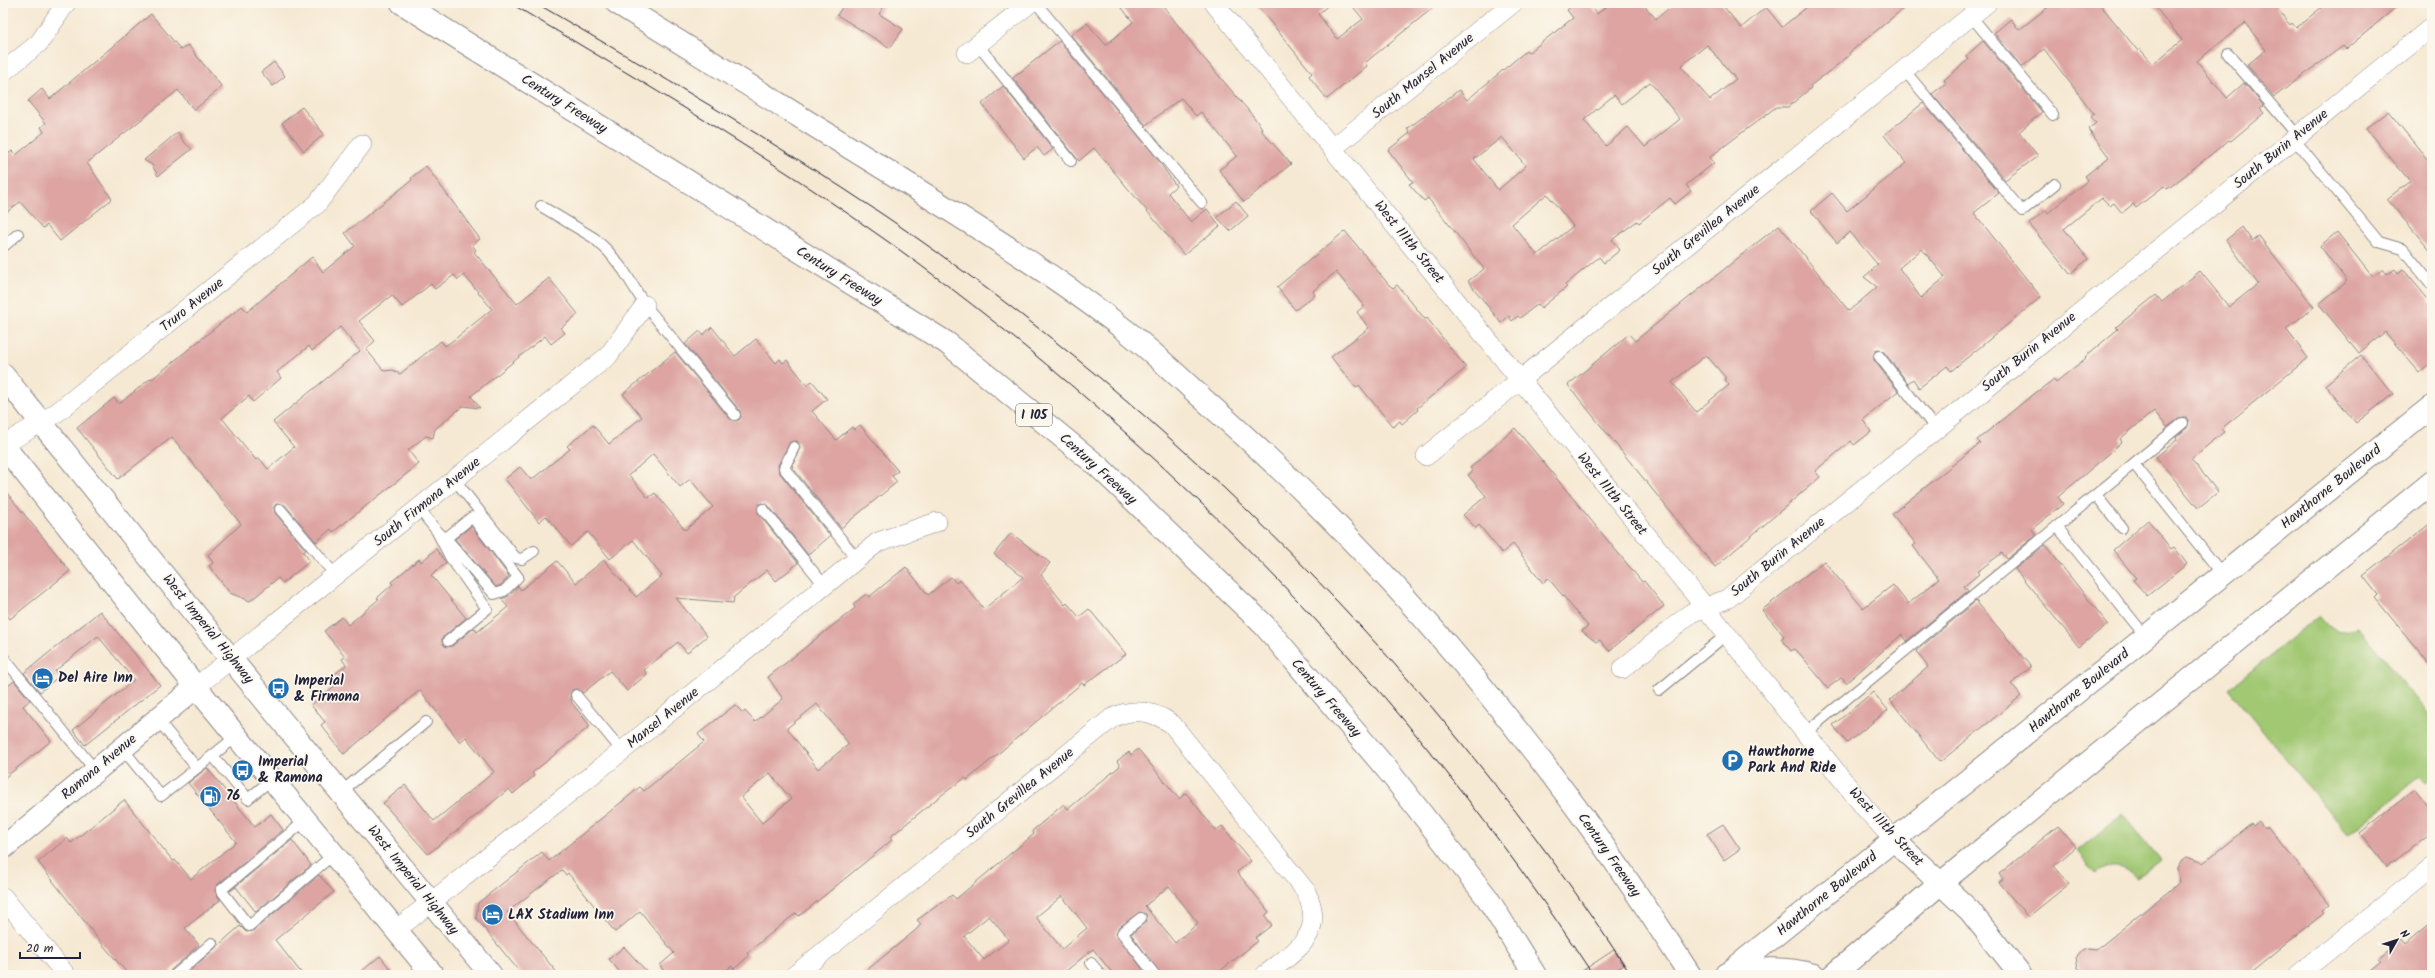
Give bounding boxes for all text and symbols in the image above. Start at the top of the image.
street label: South Mansel Avenue [1367,27,1480,124]
street label: Century Freeway [517,69,612,140]
street label: South Burin Avenue [2229,103,2334,194]
street label: South Grevillea Avenue [1647,179,1766,281]
street label: West 111th Street [1369,196,1450,289]
street label: Century Freeway [792,241,887,312]
street label: Truro Avenue [155,272,229,338]
street label: South Burin Avenue [1977,306,2082,397]
road number: I 105 [1016,404,1052,426]
street label: Century Freeway [1054,428,1142,510]
street label: Hawthorne Boulevard [2276,439,2387,535]
street label: West 111th Street [1572,448,1653,541]
street label: South Firmona Avenue [369,451,486,552]
street label: South Burin Avenue [1726,511,1831,602]
street label: West Imperial Highway [157,569,260,689]
street label: Hawthorne Boulevard [2024,643,2135,739]
street label: Century Freeway [1285,654,1367,743]
hotel icon: Del Aire Inn [29,665,55,691]
place label: Del Aire Inn [58,667,133,689]
place label: Imperial & Firmona [294,670,359,708]
bus stop icon: Imperial & Firmona [265,676,291,702]
street label: Mansel Avenue [622,681,705,754]
street label: Ramona Avenue [56,728,142,805]
place label: Hawthorne Park And Ride [1748,741,1836,779]
street label: South Grevillea Avenue [961,742,1080,844]
parking icon: Hawthorne Park And Ride [1720,747,1746,773]
place label: Imperial & Ramona [258,751,323,789]
bus stop icon: Imperial & Ramona [230,757,256,783]
street label: West 111th Street [1843,782,1929,872]
fuel station icon: 76 [197,783,223,809]
place label: 76 [226,785,241,807]
street label: Century Freeway [1572,808,1646,902]
street label: West Imperial Highway [362,820,465,940]
street label: Hawthorne Boulevard [1772,846,1883,942]
hotel icon: LAX Stadium Inn [480,902,506,928]
place label: LAX Stadium Inn [508,904,614,926]
north arrow [2377,920,2417,960]
text: N [2395,926,2413,943]
scale bar [20,934,80,960]
text: 20 m [26,939,54,958]

